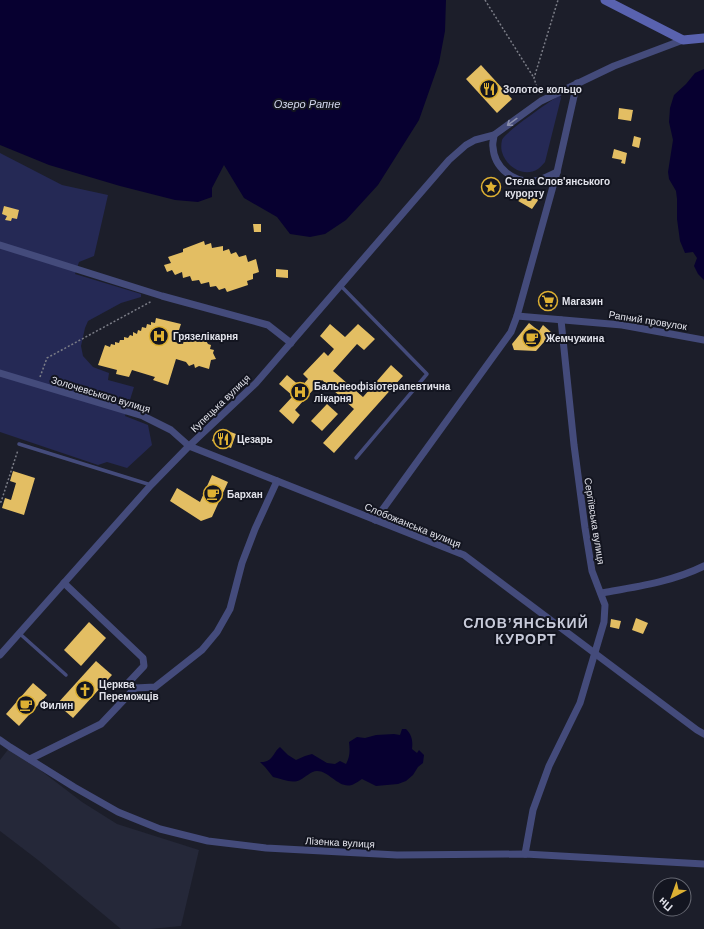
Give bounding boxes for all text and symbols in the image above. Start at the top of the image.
restaurant icon: Золотое кольцо [478,78,500,100]
place label: Золотое кольцо [503,84,582,95]
water label: Озеро Рапне [274,98,340,110]
one-way arrow [506,118,517,126]
place icon: Стела Слов'янського курорту [480,176,502,198]
place label: Стела Слов'янського курорту [505,176,610,199]
supermarket icon: Магазин [537,290,559,312]
place label: Магазин [562,296,603,307]
street label: Рапний провулок [608,309,688,332]
hospital icon: Грязелікарня [148,325,170,347]
cafe icon: Жемчужина [521,327,543,349]
place label: Грязелікарня [173,331,238,342]
place label: Жемчужина [545,333,605,344]
street label: Купецька вулиця [188,372,252,434]
street label: Золочевського вулиця [50,374,152,415]
hospital icon: Бальнеофізіотерапевтична лікарня [289,381,311,403]
place label: Бальнеофізіотерапевтична лікарня [314,381,451,404]
restaurant icon: Цезарь [212,428,234,450]
place label: Цезарь [237,434,273,445]
street label: Сергіївська вулиця [582,477,607,565]
cafe icon: Бархан [202,483,224,505]
place label: Бархан [227,489,263,500]
street label: Слобожанська вулиця [363,501,463,550]
district label: СЛОВ’ЯНСЬКИЙ КУРОРТ [463,614,589,647]
church icon: Церква Переможців [74,679,96,701]
place label: Церква Переможців [99,679,159,702]
cafe icon: Филин [15,694,37,716]
place label: Филин [40,700,73,711]
street label: Лізенка вулиця [305,835,375,850]
north arrow [652,877,692,917]
text: Пн [656,895,675,914]

